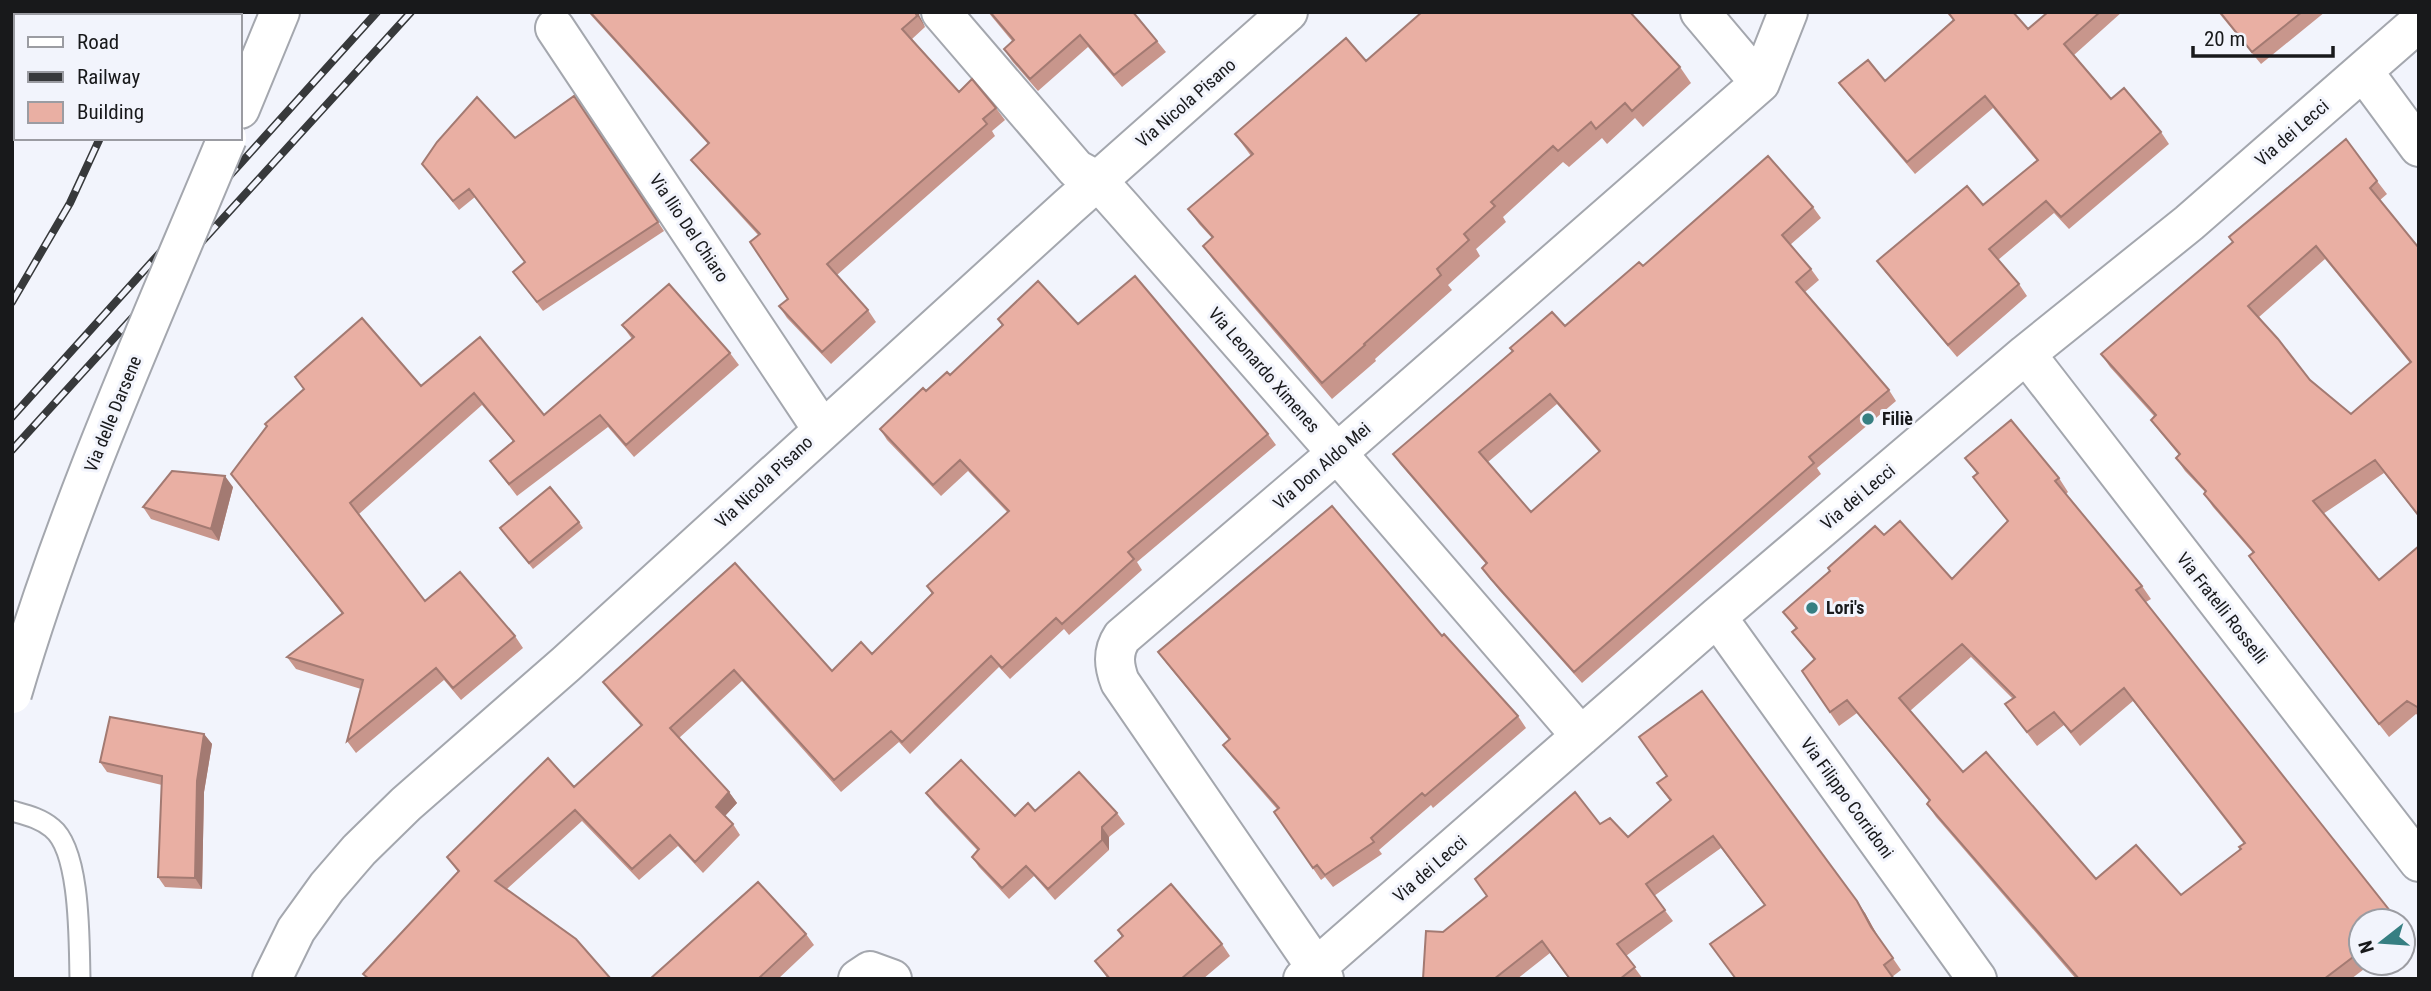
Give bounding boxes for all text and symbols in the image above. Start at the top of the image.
legend [14,14,242,140]
scale bar [2193,14,2333,58]
text: 20 m [2204,27,2245,51]
text: Road [77,30,119,54]
street label: Via Nicola Pisano [1132,54,1240,152]
text: Railway [77,65,140,89]
street label: Via dei Lecci [2251,95,2333,170]
text: Building [77,100,144,124]
street label: Via Ilio Del Chiaro [646,170,733,286]
street label: Via Leonardo Ximenes [1204,303,1325,437]
street label: Via delle Darsene [80,353,145,475]
place label: Filiè [1882,408,1913,429]
marker: Filiè [1860,411,1876,427]
street label: Via Don Aldo Mei [1269,418,1375,514]
street label: Via Nicola Pisano [711,431,817,532]
street label: Via dei Lecci [1816,460,1899,534]
street label: Via Fratelli Rosselli [2172,548,2272,667]
place label: Lori's [1826,597,1864,618]
marker: Lori's [1804,600,1820,616]
street label: Via Filippo Corridoni [1797,733,1898,862]
street label: Via dei Lecci [1389,831,1471,906]
north arrow [2347,907,2417,977]
text: N [2354,938,2379,956]

